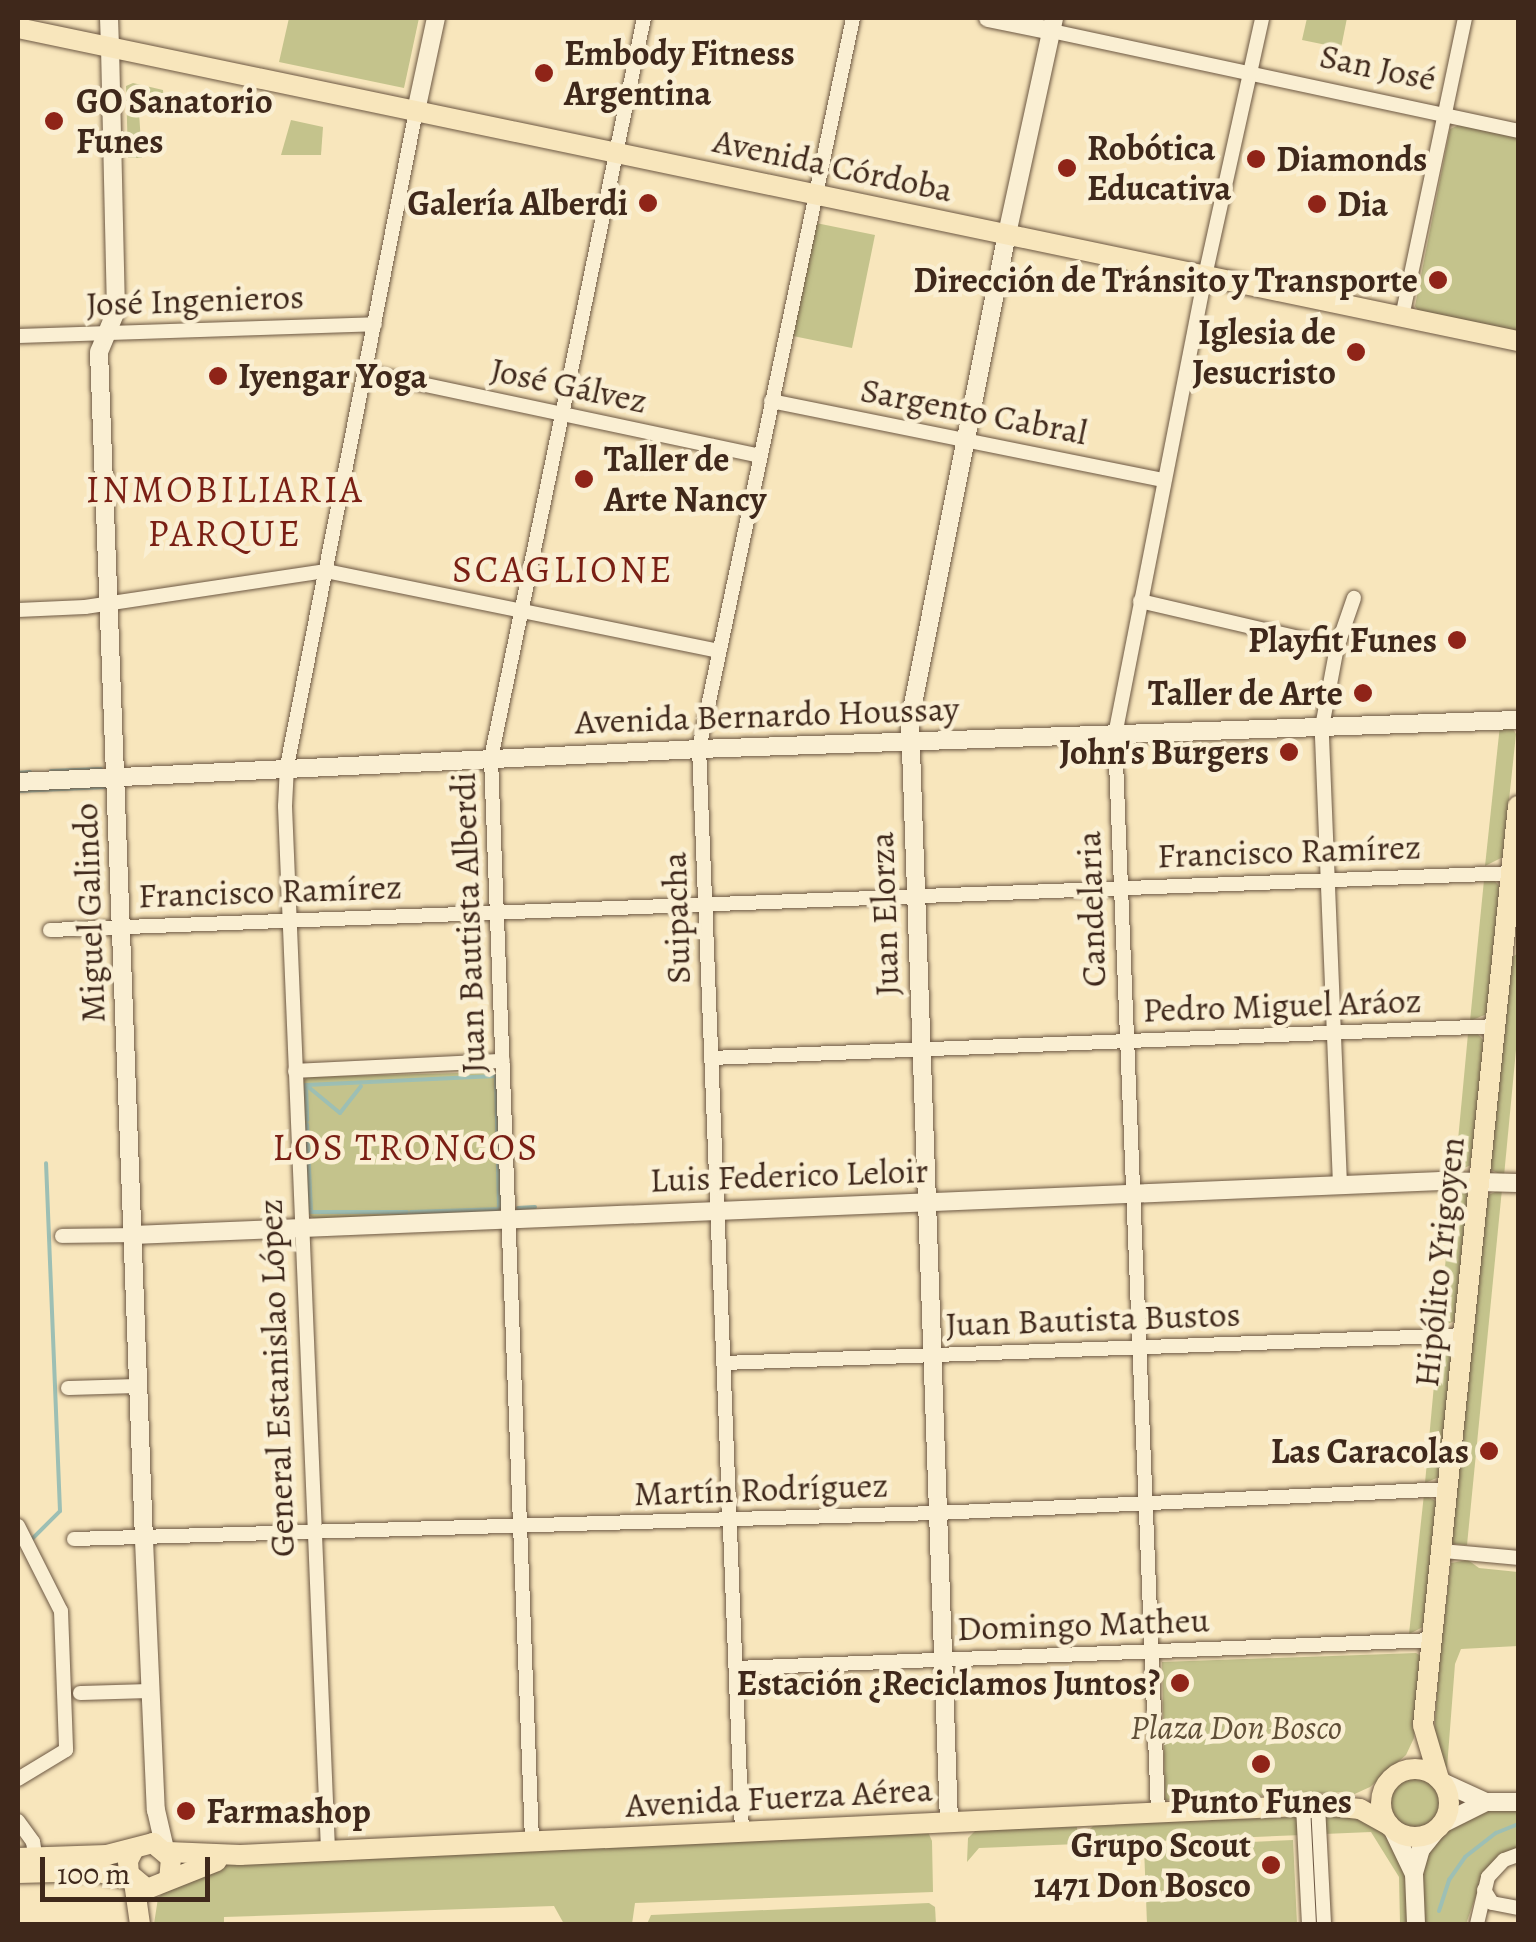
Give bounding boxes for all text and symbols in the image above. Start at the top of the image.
place label: Embody Fitness Argentina [564,32,795,114]
street label: San José [1316,34,1440,100]
marker: Embody Fitness Argentina [533,62,555,84]
place label: GO Sanatorio Funes [76,80,273,162]
marker: GO Sanatorio Funes [41,108,67,134]
street label: Avenida Córdoba [710,119,956,211]
place label: Robótica Educativa [1087,127,1231,209]
place label: Diamonds [1276,138,1427,180]
marker: Diamonds [1245,148,1267,170]
marker: Robótica Educativa [1056,157,1078,179]
place label: Galería Alberdi [408,182,628,224]
place label: Dia [1337,183,1388,225]
marker: Galería Alberdi [637,192,659,214]
marker: Dia [1306,193,1328,215]
place label: Dirección de Tránsito y Transporte [913,259,1418,301]
marker: Dirección de Tránsito y Transporte [1427,269,1449,291]
street label: José Ingenieros [85,275,305,325]
place label: Iglesia de Jesucristo [1192,311,1336,393]
marker: Iglesia de Jesucristo [1345,341,1367,363]
street label: José Gálvez [487,348,651,422]
place label: Iyengar Yoga [238,355,427,397]
marker: Iyengar Yoga [207,365,229,387]
street label: Sargento Cabral [857,368,1091,454]
place label: Taller de Arte Nancy [604,438,766,520]
district label: INMOBILIARIA PARQUE [86,467,364,556]
marker: Taller de Arte Nancy [573,468,595,490]
district label: SCAGLIONE [452,547,674,593]
place label: Playfit Funes [1248,619,1437,661]
marker: Playfit Funes [1446,629,1468,651]
place label: Taller de Arte [1148,672,1343,714]
marker: Taller de Arte [1352,682,1374,704]
street label: Avenida Bernardo Houssay [574,687,960,743]
place label: John's Burgers [1059,731,1269,773]
marker: John's Burgers [1278,741,1300,763]
street label: Juan Bautista Alberdi [442,772,494,1074]
street label: Miguel Galindo [64,802,114,1024]
street label: Francisco Ramírez [1156,825,1422,877]
street label: Candelaria [1067,830,1115,988]
street label: Juan Elorza [860,831,908,997]
street label: Suipacha [653,851,699,985]
street label: Francisco Ramírez [137,865,403,917]
street label: Pedro Miguel Aráoz [1142,979,1422,1031]
district label: LOS TRONCOS [272,1125,540,1171]
street label: Hipólito Yrigoyen [1405,1135,1473,1389]
street label: Luis Federico Leloir [649,1149,929,1201]
street label: General Estanislao López [249,1198,303,1558]
street label: Juan Bautista Bustos [945,1293,1241,1345]
place label: Las Caracolas [1271,1430,1469,1472]
marker: Las Caracolas [1478,1440,1500,1462]
street label: Martín Rodríguez [633,1464,889,1514]
street label: Domingo Matheu [956,1599,1210,1649]
place label: Estación ¿Reciclamos Juntos? [737,1662,1160,1704]
marker: Estación ¿Reciclamos Juntos? [1169,1672,1191,1694]
park label: Plaza Don Bosco [1130,1706,1342,1748]
marker: Punto Funes [1250,1753,1272,1775]
street label: Avenida Fuerza Aérea [624,1768,934,1826]
place label: Punto Funes [1170,1780,1352,1822]
place label: Farmashop [206,1790,371,1832]
marker: Farmashop [175,1800,197,1822]
place label: Grupo Scout 1471 Don Bosco [1034,1824,1251,1906]
scale bar [45,1837,215,1899]
text: 100 m [57,1854,130,1894]
marker: Grupo Scout 1471 Don Bosco [1260,1854,1282,1876]

